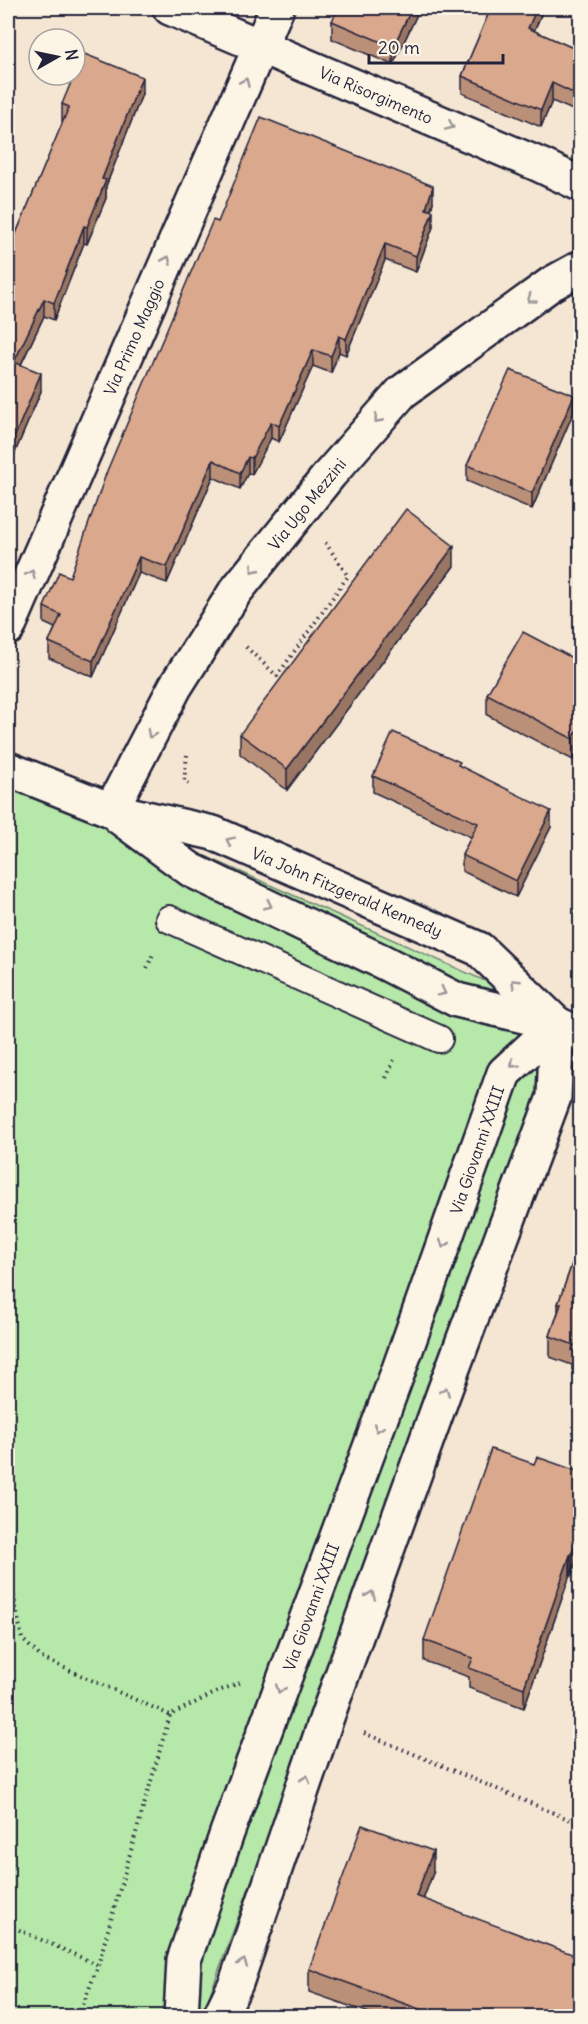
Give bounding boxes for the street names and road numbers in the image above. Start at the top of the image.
street label: Via Risorgimento [316,62,436,128]
street label: Via Primo Maggio [99,276,169,398]
street label: Via Ugo Mezzini [264,454,350,554]
street label: Via John Fitzgerald Kennedy [249,843,445,941]
street label: Via Giovanni XXIII [446,1083,508,1217]
street label: Via Giovanni XXIII [279,1540,343,1674]

